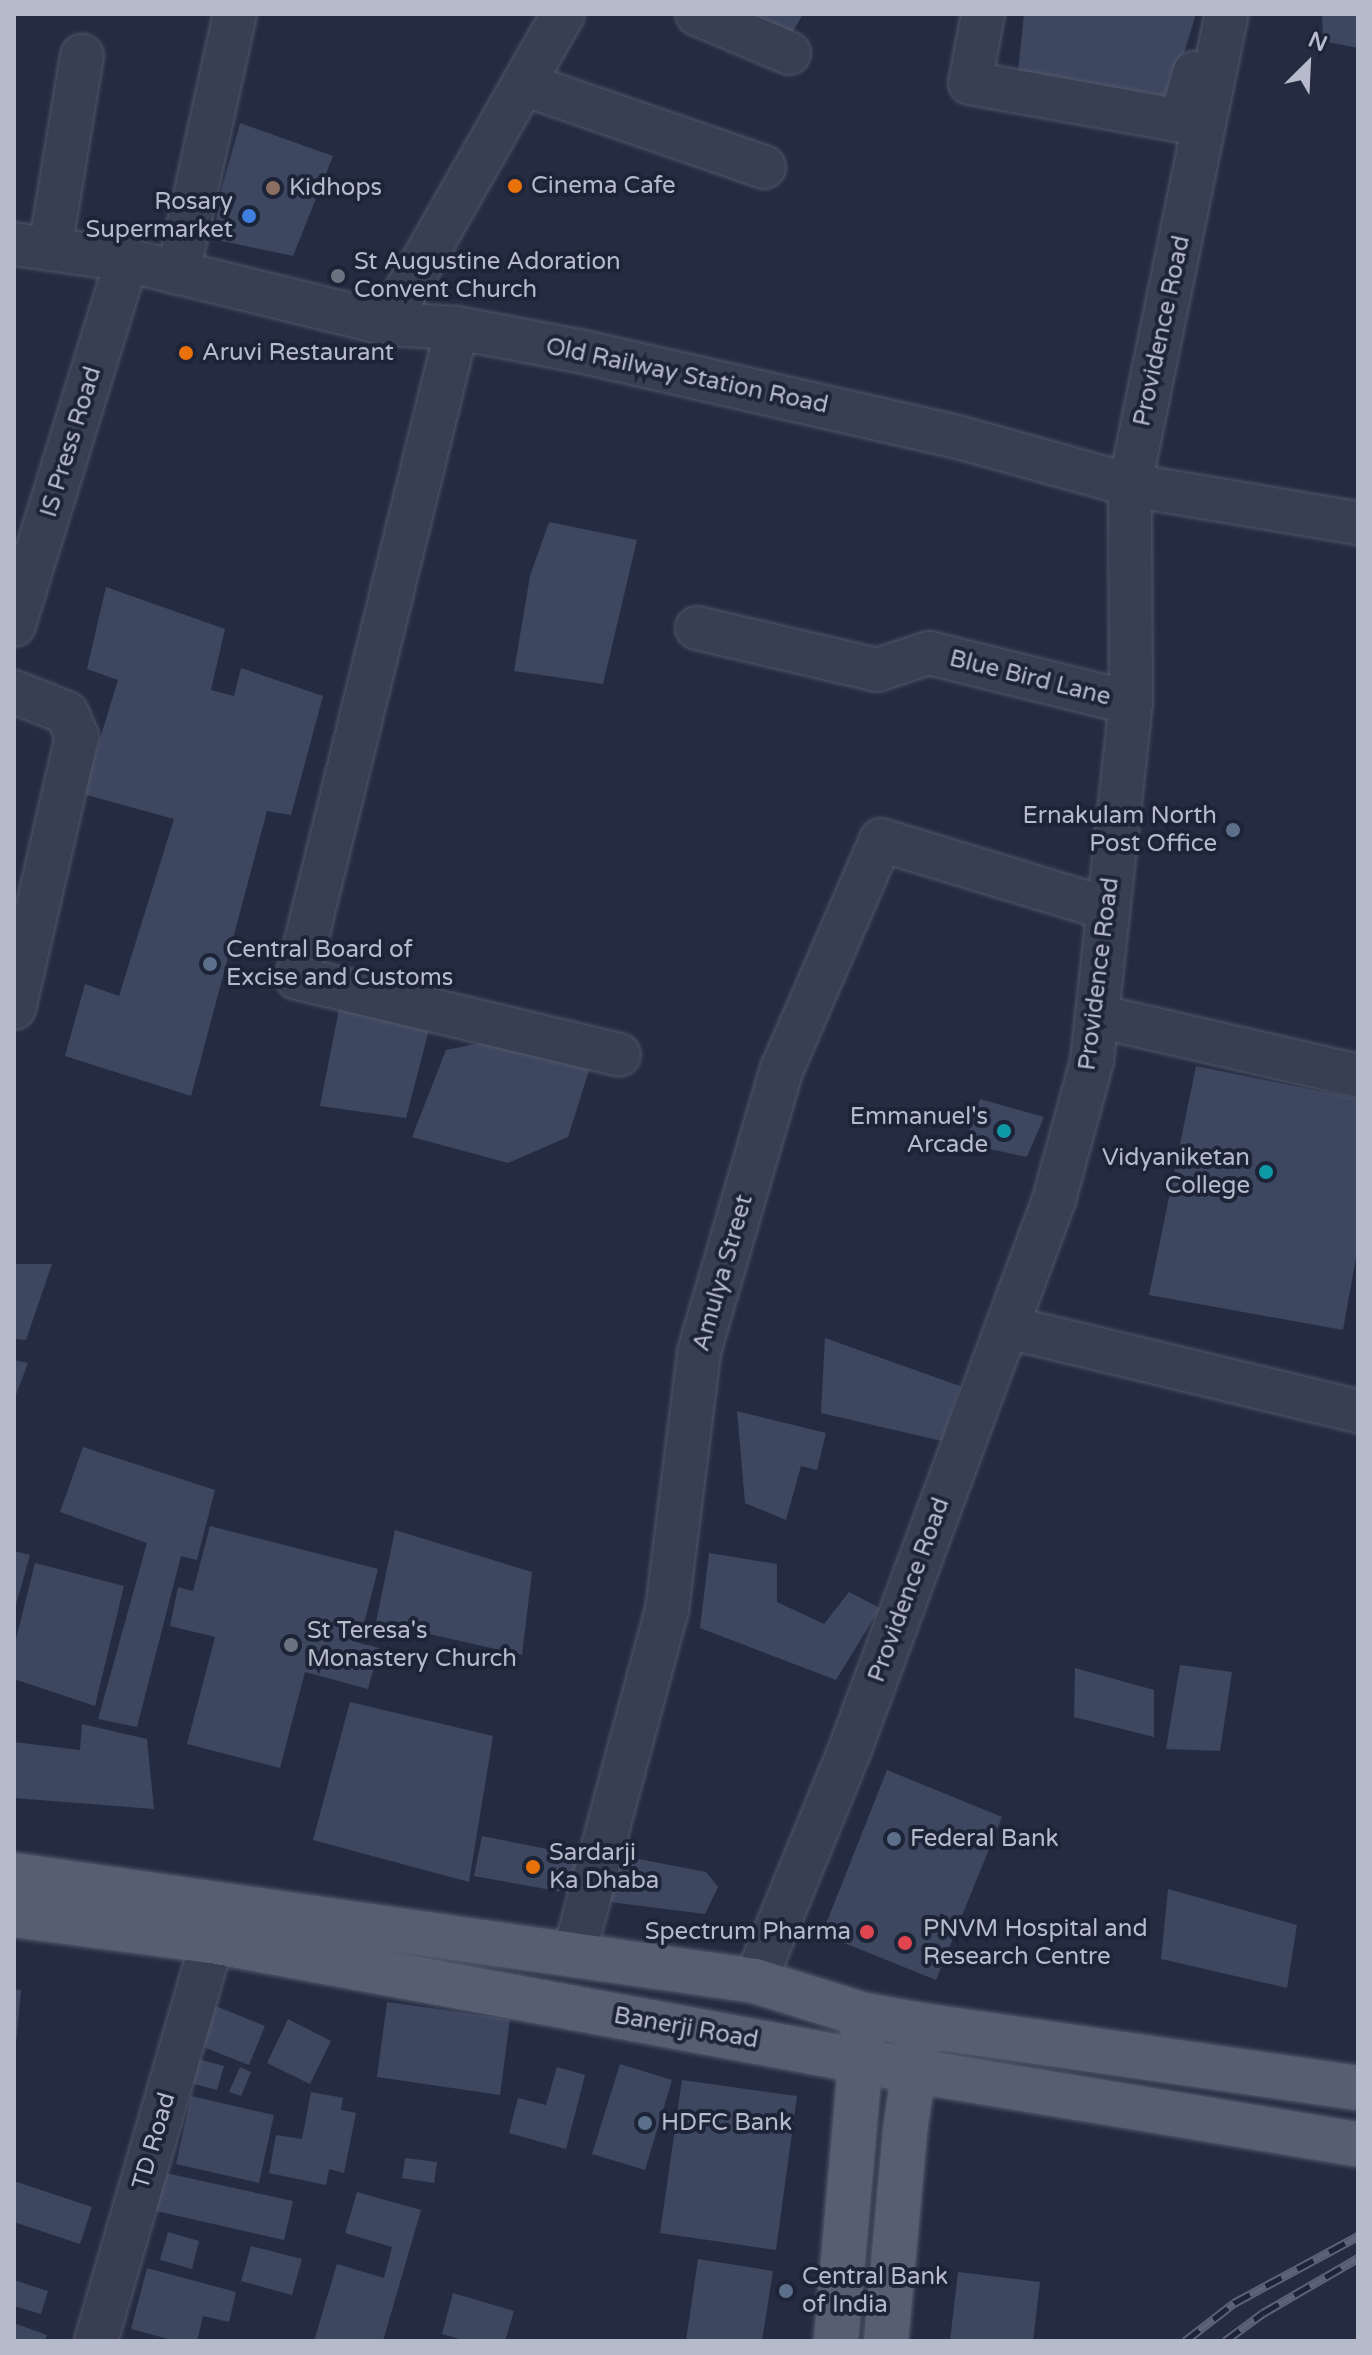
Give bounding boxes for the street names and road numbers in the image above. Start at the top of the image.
street label: Providence Road [1128,233,1196,429]
street label: Old Railway Station Road [543,332,831,420]
street label: IS Press Road [34,363,108,521]
street label: Blue Bird Lane [946,644,1114,712]
street label: Providence Road [1073,876,1125,1072]
street label: Amulya Street [687,1191,759,1355]
street label: Providence Road [862,1494,956,1686]
street label: Banerji Road [612,2001,760,2055]
street label: TD Road [126,2089,182,2193]

